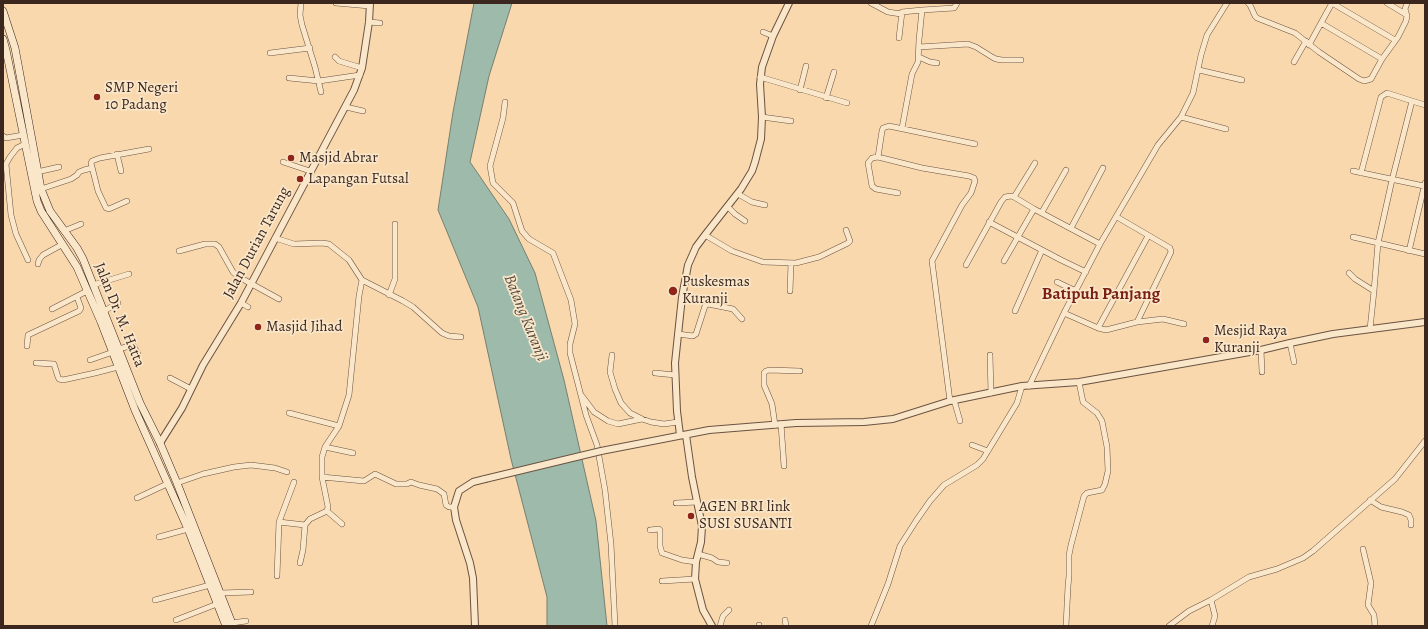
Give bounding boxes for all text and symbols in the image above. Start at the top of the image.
place label: SMP Negeri 10 Padang [105,79,178,114]
marker: SMP Negeri 10 Padang [92,92,102,102]
place label: Masjid Abrar [299,149,378,167]
marker: Masjid Abrar [286,153,296,163]
place label: Lapangan Futsal [308,170,409,188]
marker: Lapangan Futsal [295,174,305,184]
street label: Jalan Durian Tarung [220,184,294,302]
street label: Jalan Dr. M. Hatta [90,260,148,370]
water label: Batang Kuranji [499,272,551,364]
place label: Puskesmas Kuranji [682,273,750,308]
marker: Puskesmas Kuranji [667,285,679,297]
district label: Batipuh Panjang [1042,285,1160,305]
place label: Masjid Jihad [266,318,342,336]
marker: Masjid Jihad [253,322,263,332]
place label: Mesjid Raya Kuranji [1214,322,1287,357]
marker: Mesjid Raya Kuranji [1201,335,1211,345]
place label: AGEN BRI link SUSI SUSANTI [699,498,792,533]
marker: AGEN BRI link SUSI SUSANTI [686,511,696,521]

